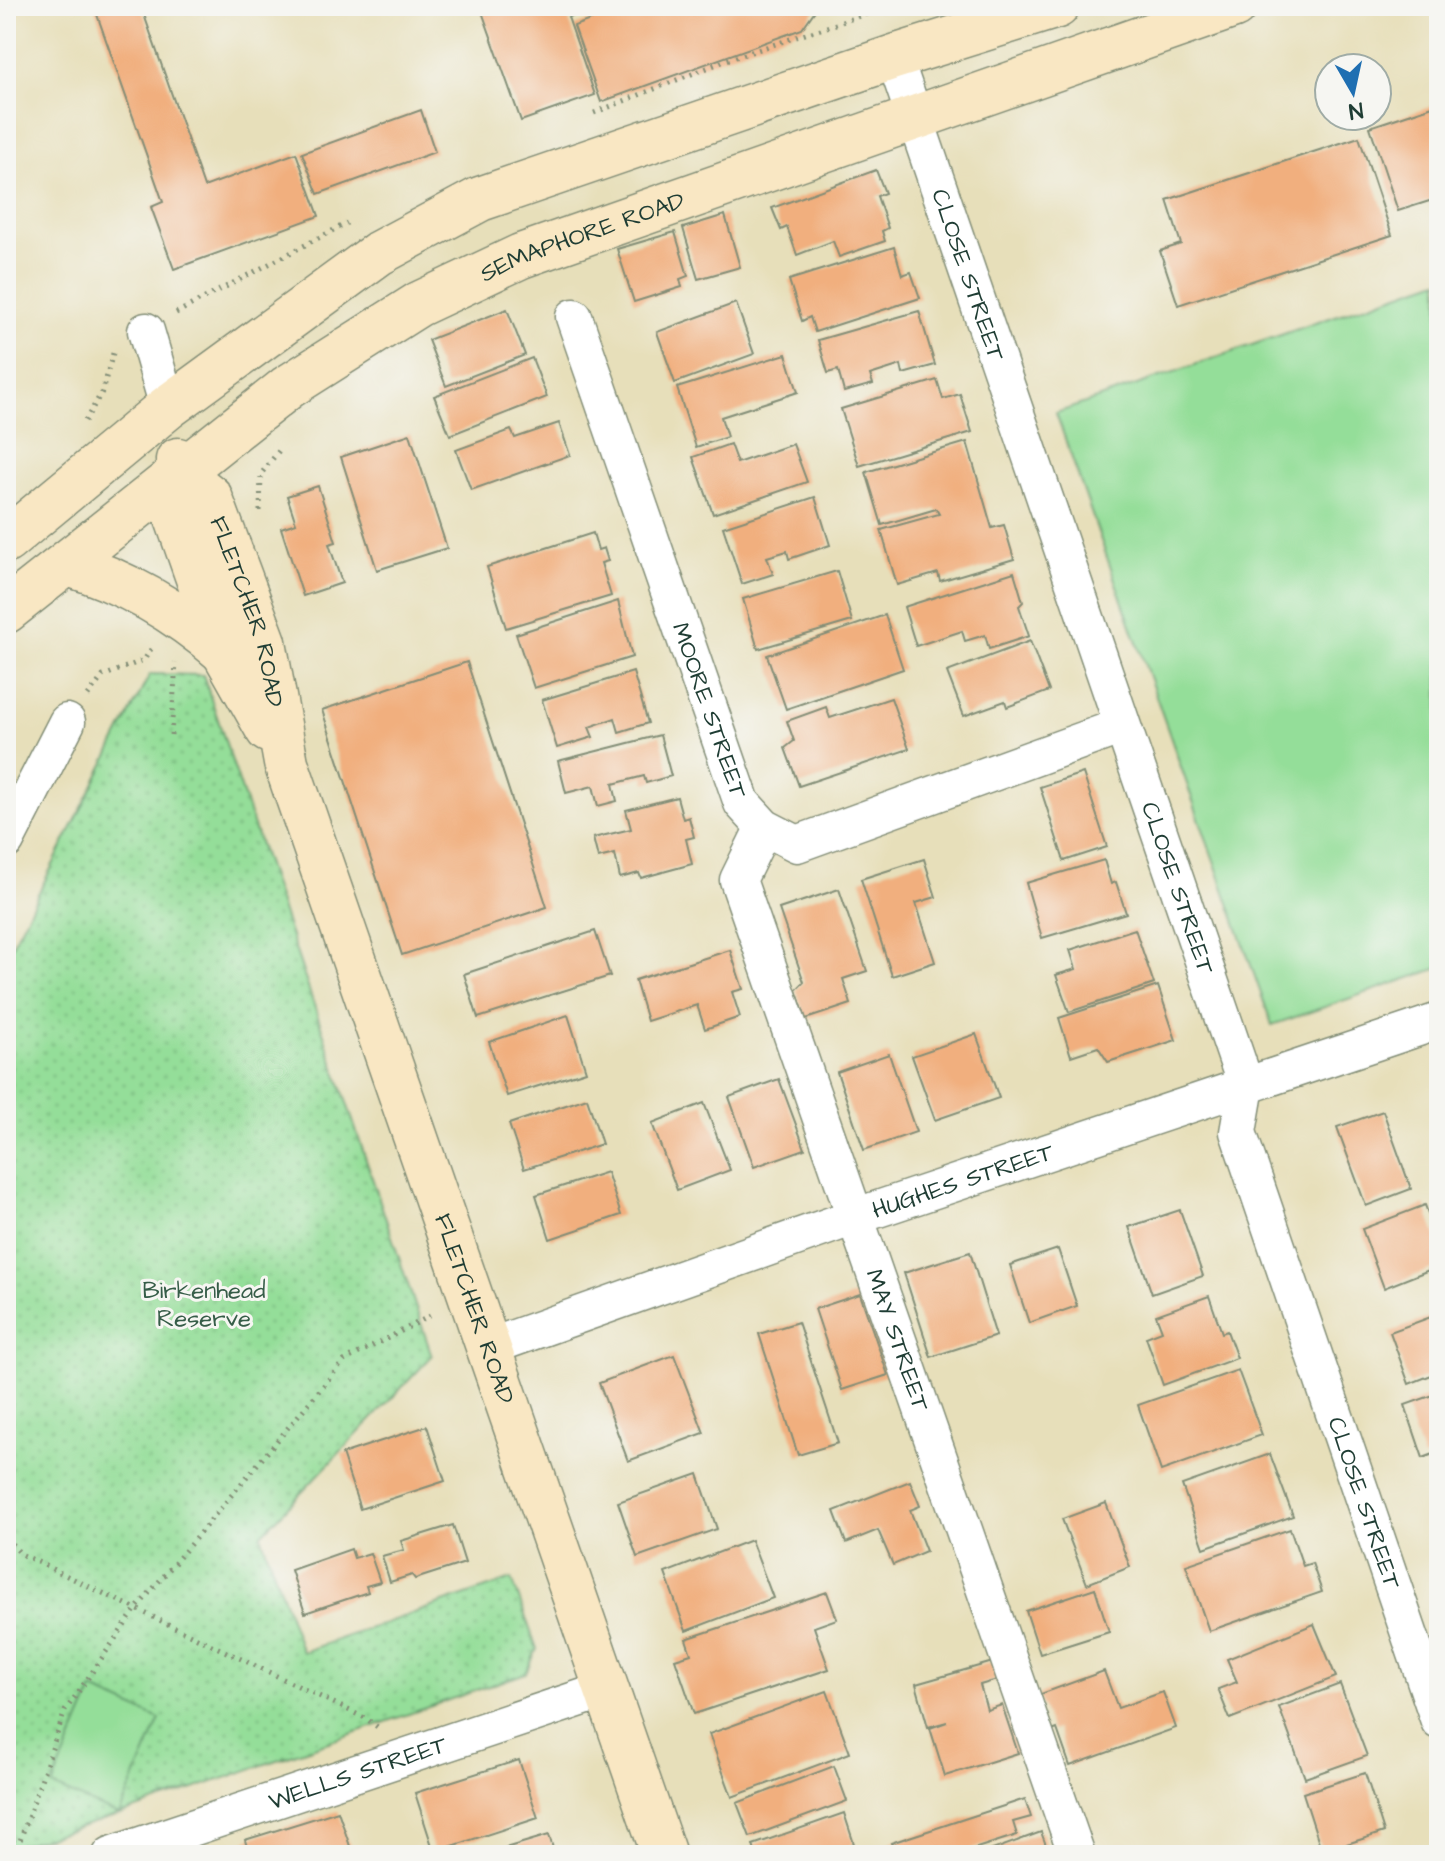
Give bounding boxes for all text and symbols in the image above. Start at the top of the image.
north arrow [1313,52,1393,132]
text: N [1346,94,1365,127]
street label: SEMAPHORE ROAD [474,184,689,291]
street label: CLOSE STREET [922,184,1013,366]
street label: FLETCHER ROAD [201,512,292,710]
street label: MOORE STREET [663,618,755,803]
street label: CLOSE STREET [1132,798,1222,979]
street label: HUGHES STREET [868,1135,1058,1228]
street label: FLETCHER ROAD [425,1209,522,1408]
street label: MAY STREET [857,1265,937,1416]
park label: Birkenhead Reserve [142,1274,266,1336]
street label: CLOSE STREET [1318,1413,1409,1594]
street label: WELLS STREET [264,1728,452,1819]

